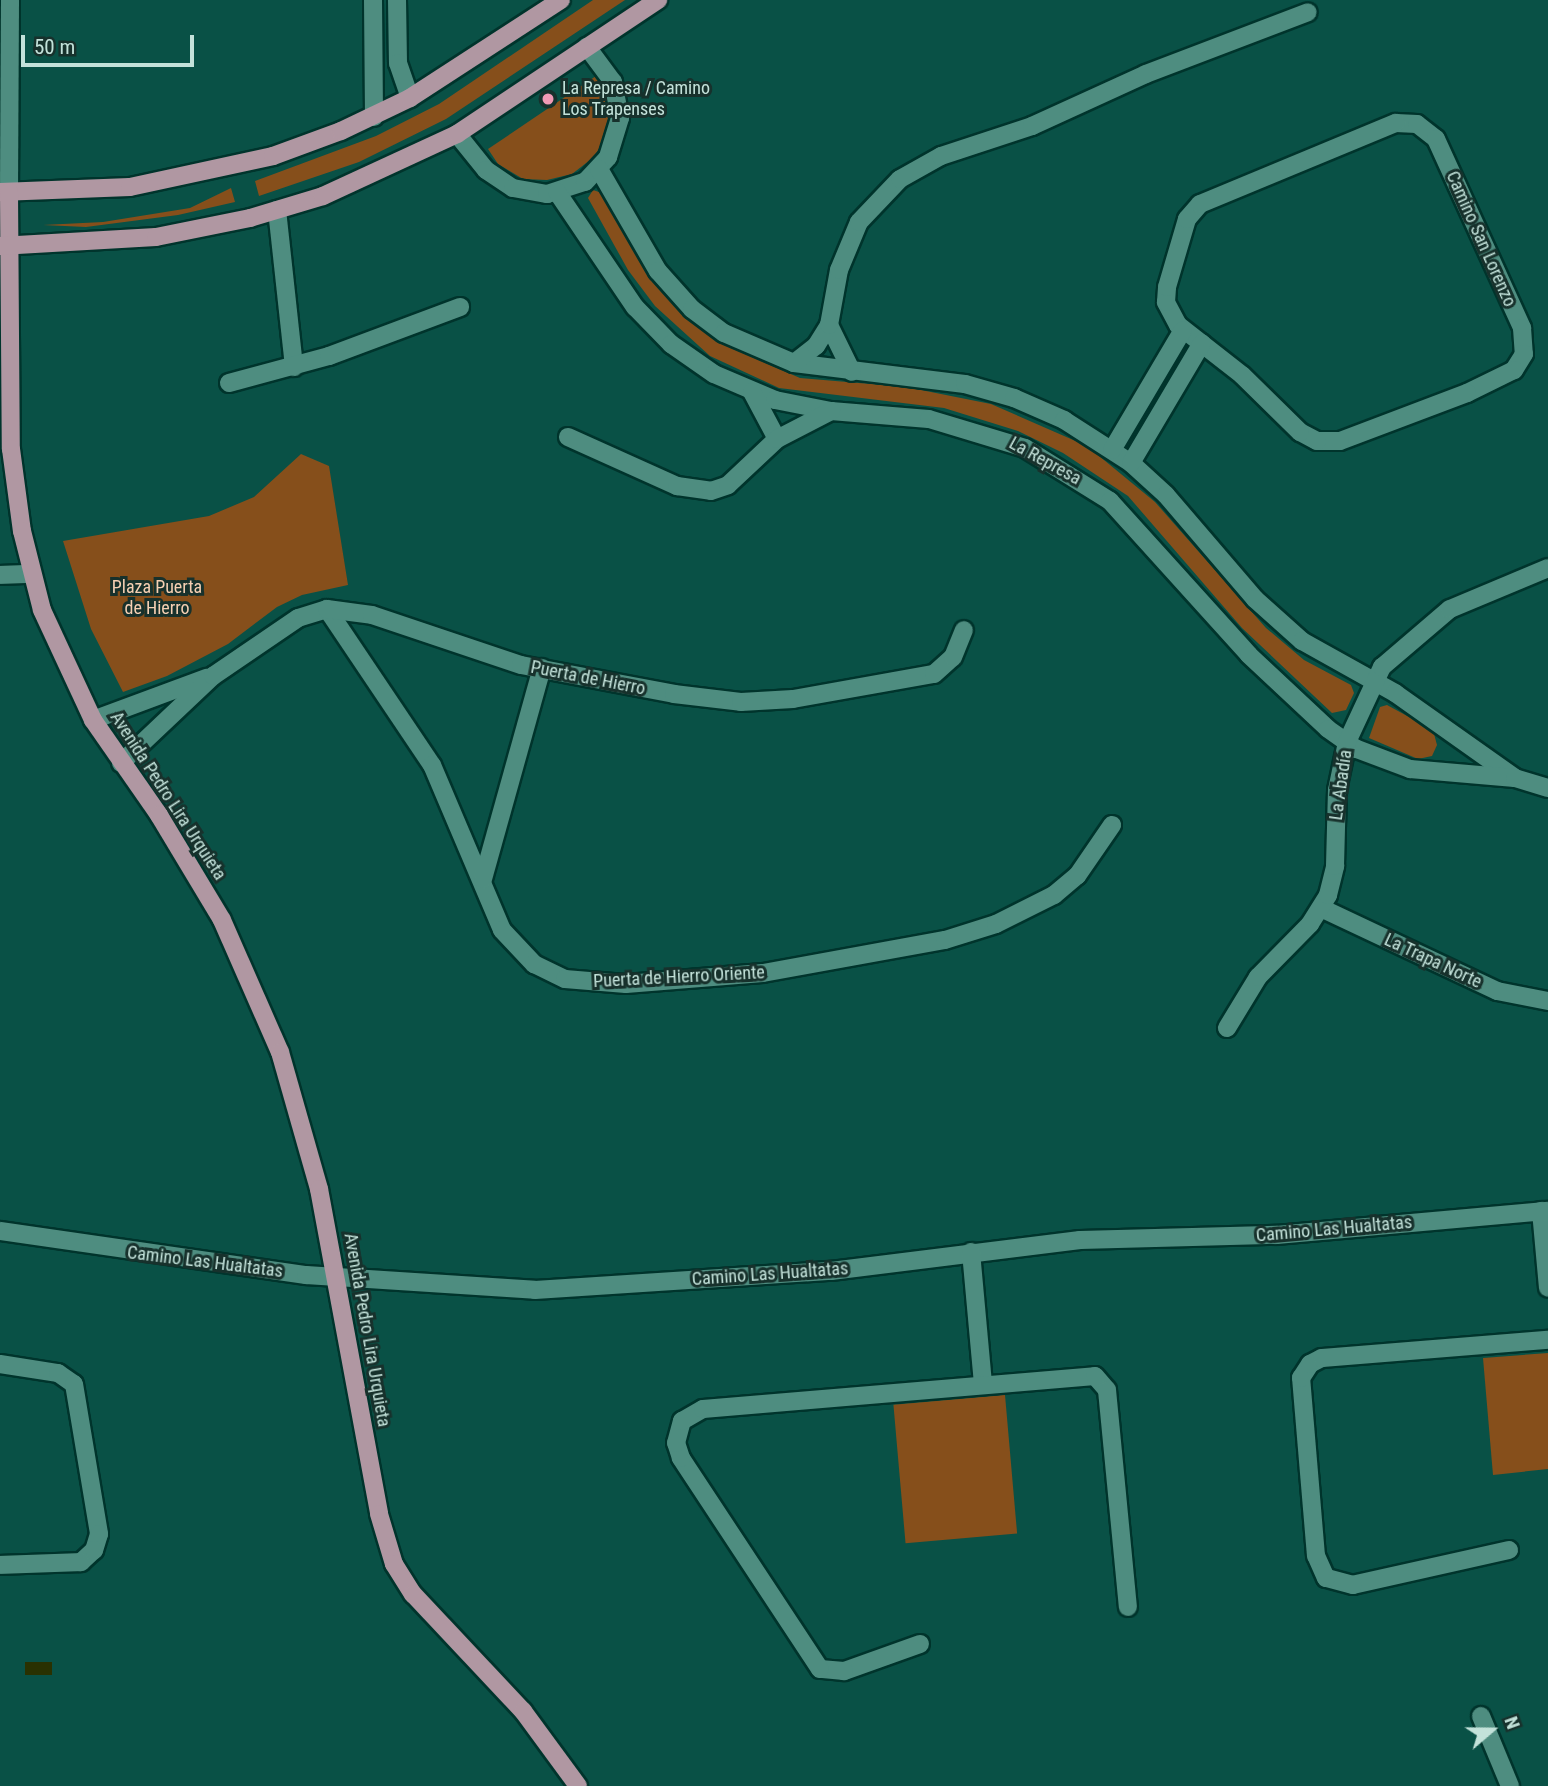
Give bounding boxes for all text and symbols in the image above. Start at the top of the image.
scale bar [24,21,198,65]
text: 50 m [34,35,75,59]
place label: La Represa / Camino Los Trapenses [562,78,710,120]
marker: La Represa / Camino Los Trapenses [540,91,556,107]
street label: Camino San Lorenzo [1441,168,1521,310]
street label: La Represa [1005,432,1085,490]
park label: Plaza Puerta de Hierro [112,577,202,620]
street label: Puerta de Hierro [529,656,647,700]
street label: Avenida Pedro Lira Urquieta [105,708,231,884]
street label: La Abadía [1325,748,1357,822]
street label: La Trapa Norte [1381,929,1485,993]
street label: Puerta de Hierro Oriente [593,962,765,992]
street label: Camino Las Hualtatas [1255,1211,1413,1247]
street label: Avenida Pedro Lira Urquieta [339,1231,395,1429]
street label: Camino Las Hualtatas [126,1242,284,1282]
street label: Camino Las Hualtatas [691,1258,849,1290]
north arrow [1457,1695,1527,1765]
text: N [1499,1713,1525,1732]

